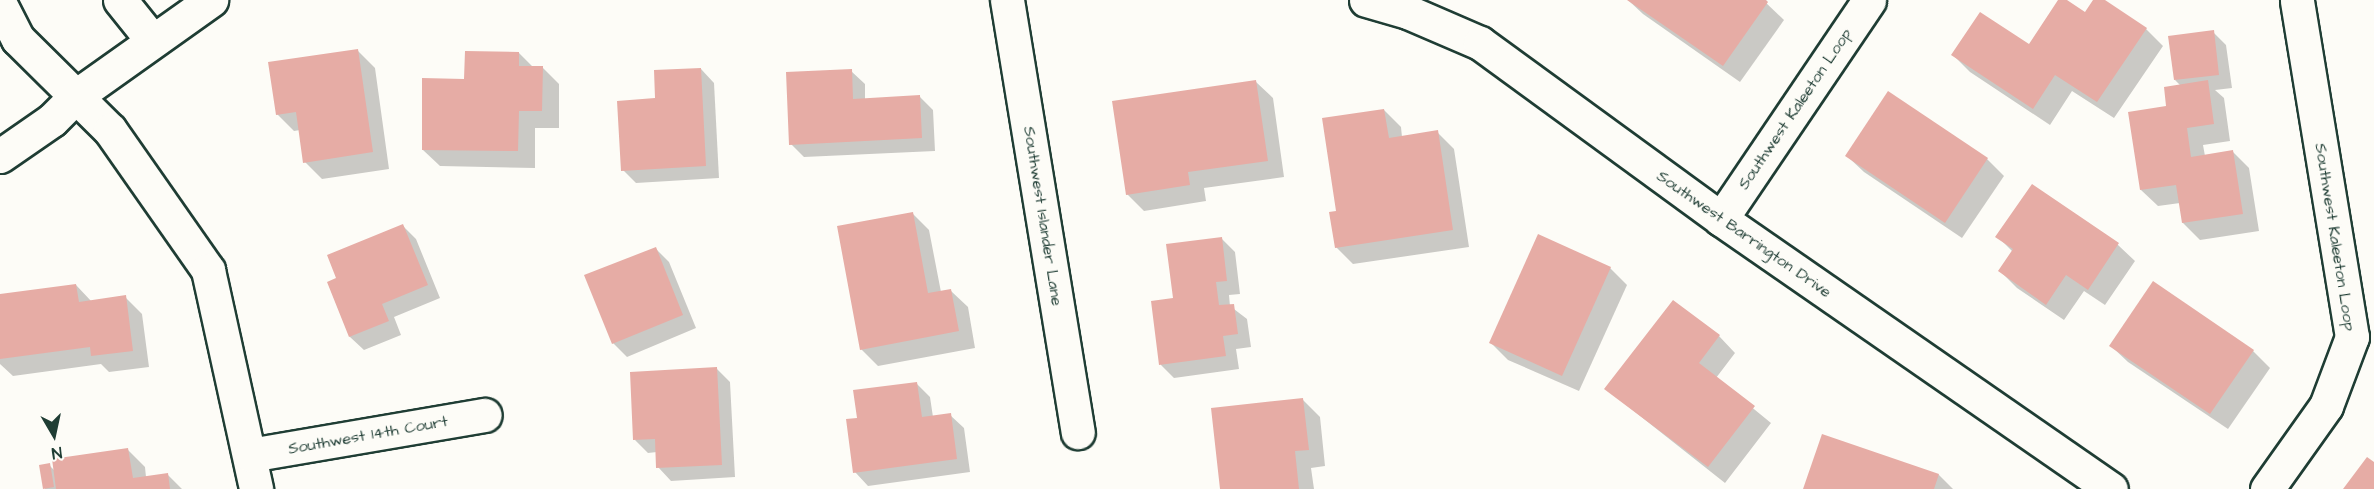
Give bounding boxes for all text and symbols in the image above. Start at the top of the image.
street label: Southwest Kaleeton Loop [1734,25,1856,193]
street label: Southwest Islander Lane [1019,125,1067,307]
street label: Southwest Kaleeton Loop [2311,142,2359,332]
street label: Southwest Barrington Drive [1653,166,1835,302]
north arrow [24,405,84,465]
street label: Southwest 14th Court [287,411,449,459]
text: N [50,441,63,464]

